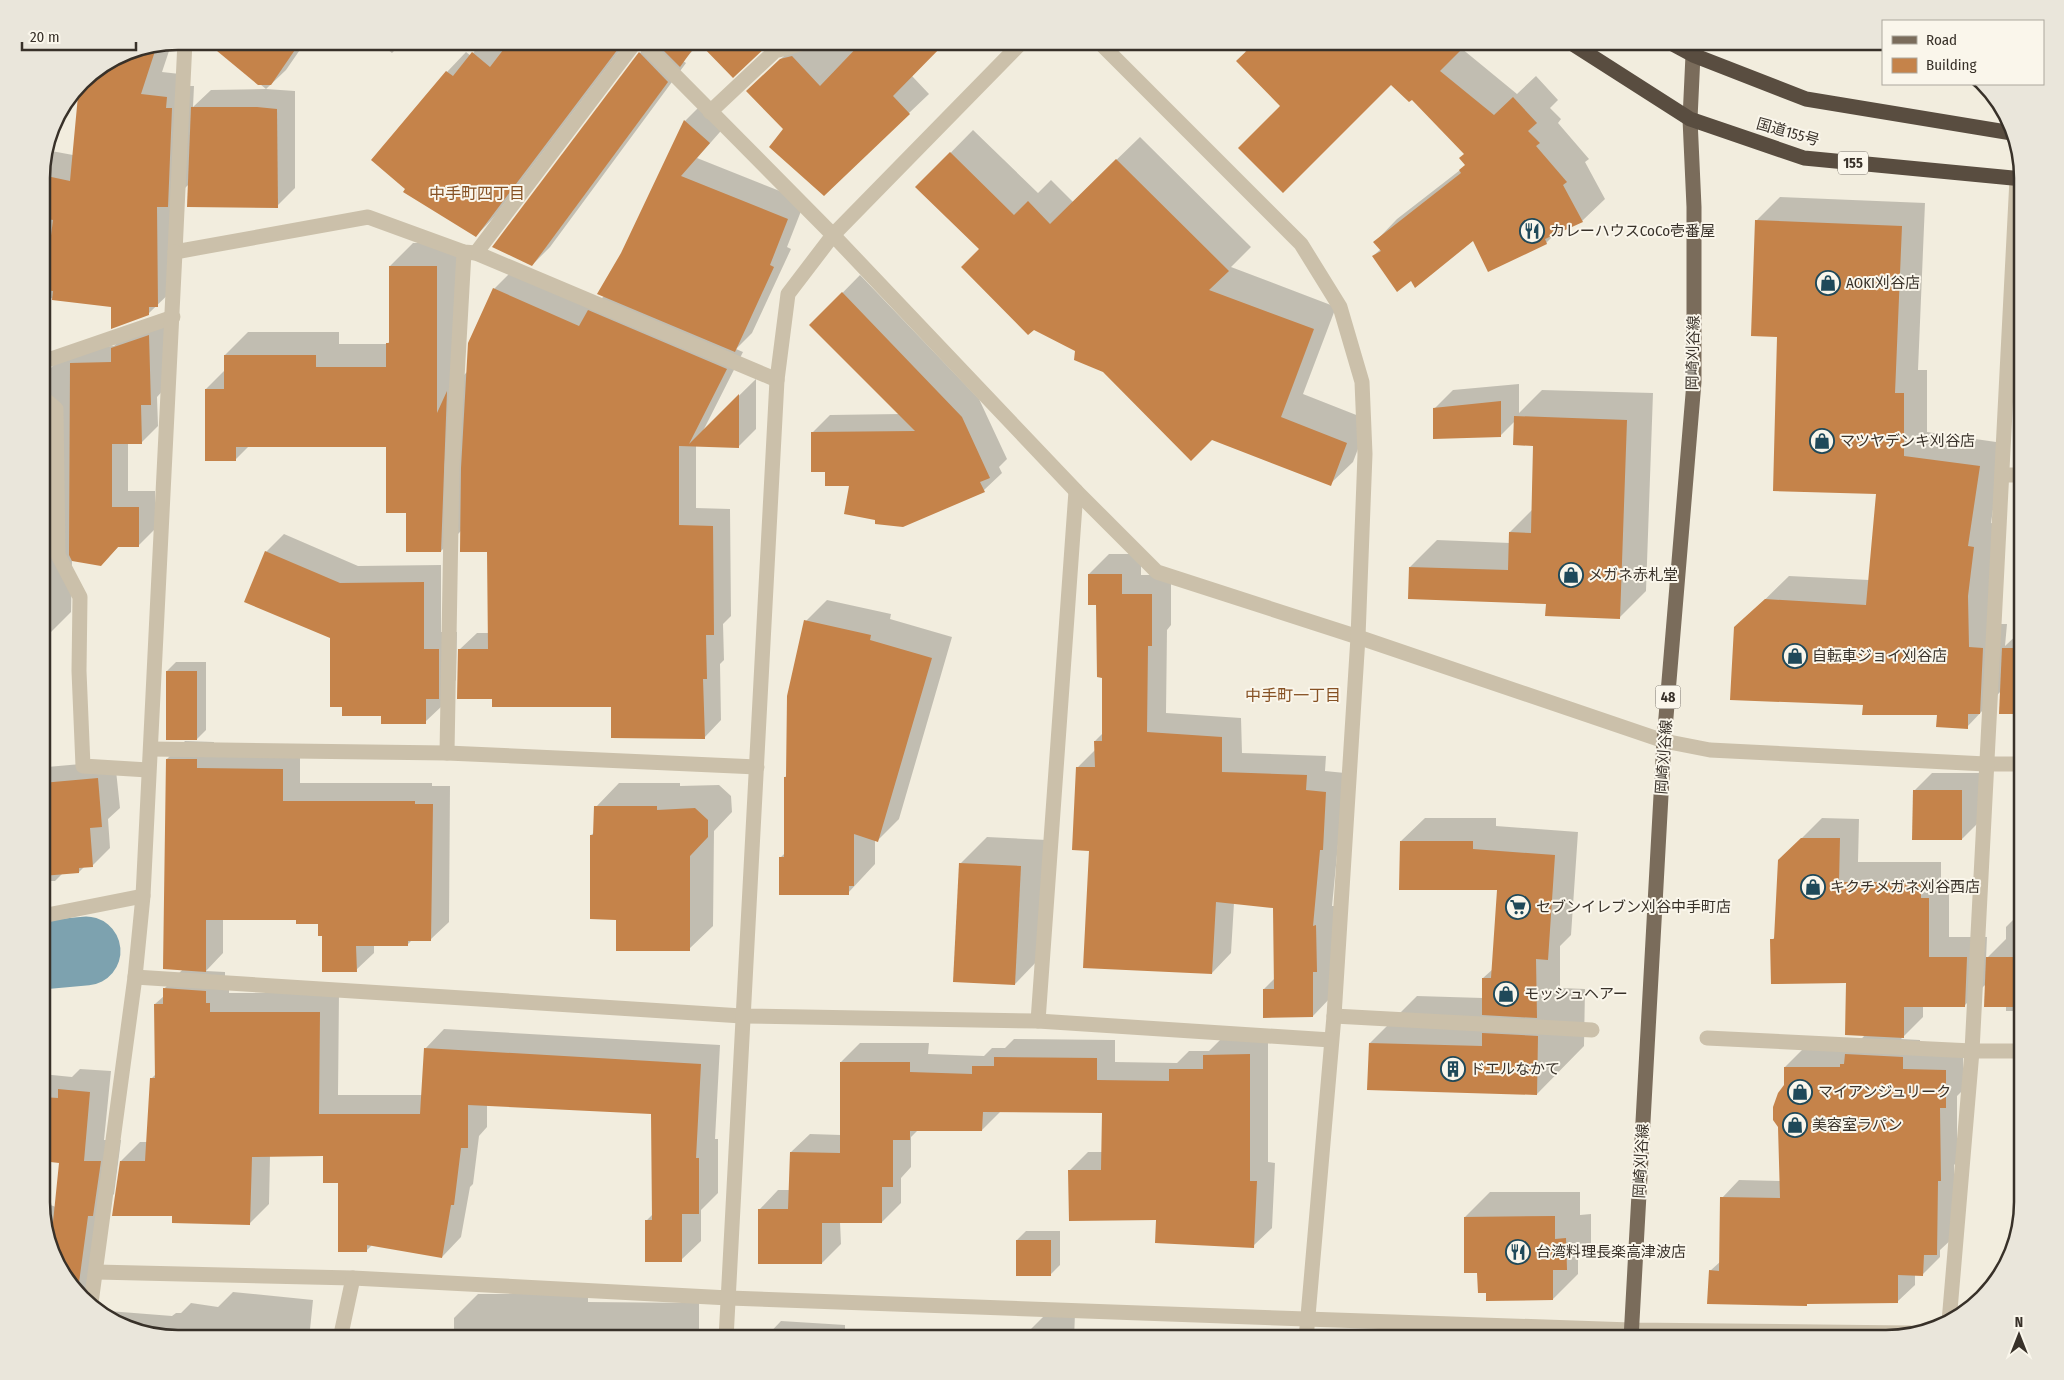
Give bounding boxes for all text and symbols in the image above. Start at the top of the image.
scale bar [22,20,136,52]
legend [1882,20,2044,85]
text: 20 m [30,28,60,46]
text: Road [1926,31,1957,49]
text: Building [1926,56,1977,74]
street label: 国道155号 [1754,114,1822,150]
road number: 155 [1838,152,1868,174]
district label: 中手町四丁目 [429,184,525,203]
restaurant icon: カレーハウスCoCo壱番屋 [1519,218,1545,244]
place label: カレーハウスCoCo壱番屋 [1550,222,1715,240]
shop icon: AOKI刈谷店 [1815,270,1841,296]
place label: AOKI刈谷店 [1846,274,1920,292]
street label: 岡崎刈谷線 [1683,315,1703,391]
shop icon: マツヤデンキ刈谷店 [1809,428,1835,454]
place label: マツヤデンキ刈谷店 [1840,432,1975,450]
shop icon: メガネ赤札堂 [1558,562,1584,588]
place label: メガネ赤札堂 [1588,566,1678,584]
shop icon: 自転車ジョイ刈谷店 [1782,643,1808,669]
place label: 自転車ジョイ刈谷店 [1812,647,1947,665]
district label: 中手町一丁目 [1245,686,1341,705]
road number: 48 [1656,686,1680,709]
street label: 岡崎刈谷線 [1652,719,1676,795]
shop icon: キクチメガネ刈谷西店 [1800,874,1826,900]
place label: キクチメガネ刈谷西店 [1830,878,1980,896]
supermarket icon: セブンイレブン刈谷中手町店 [1505,894,1531,920]
place label: セブンイレブン刈谷中手町店 [1536,898,1731,916]
shop icon: モッシュヘアー [1493,981,1519,1007]
place label: モッシュヘアー [1524,985,1628,1003]
building icon: ドエルなかて [1440,1056,1466,1082]
place label: ドエルなかて [1470,1060,1560,1078]
shop icon: マイアンジュリーク [1787,1079,1813,1105]
place label: マイアンジュリーク [1818,1083,1951,1101]
shop icon: 美容室ラパン [1782,1112,1808,1138]
place label: 美容室ラパン [1812,1116,1903,1134]
street label: 岡崎刈谷線 [1630,1123,1652,1199]
restaurant icon: 台湾料理長楽高津波店 [1505,1239,1531,1265]
place label: 台湾料理長楽高津波店 [1536,1243,1686,1261]
north arrow [1994,1310,2044,1360]
text: N [2015,1314,2023,1331]

